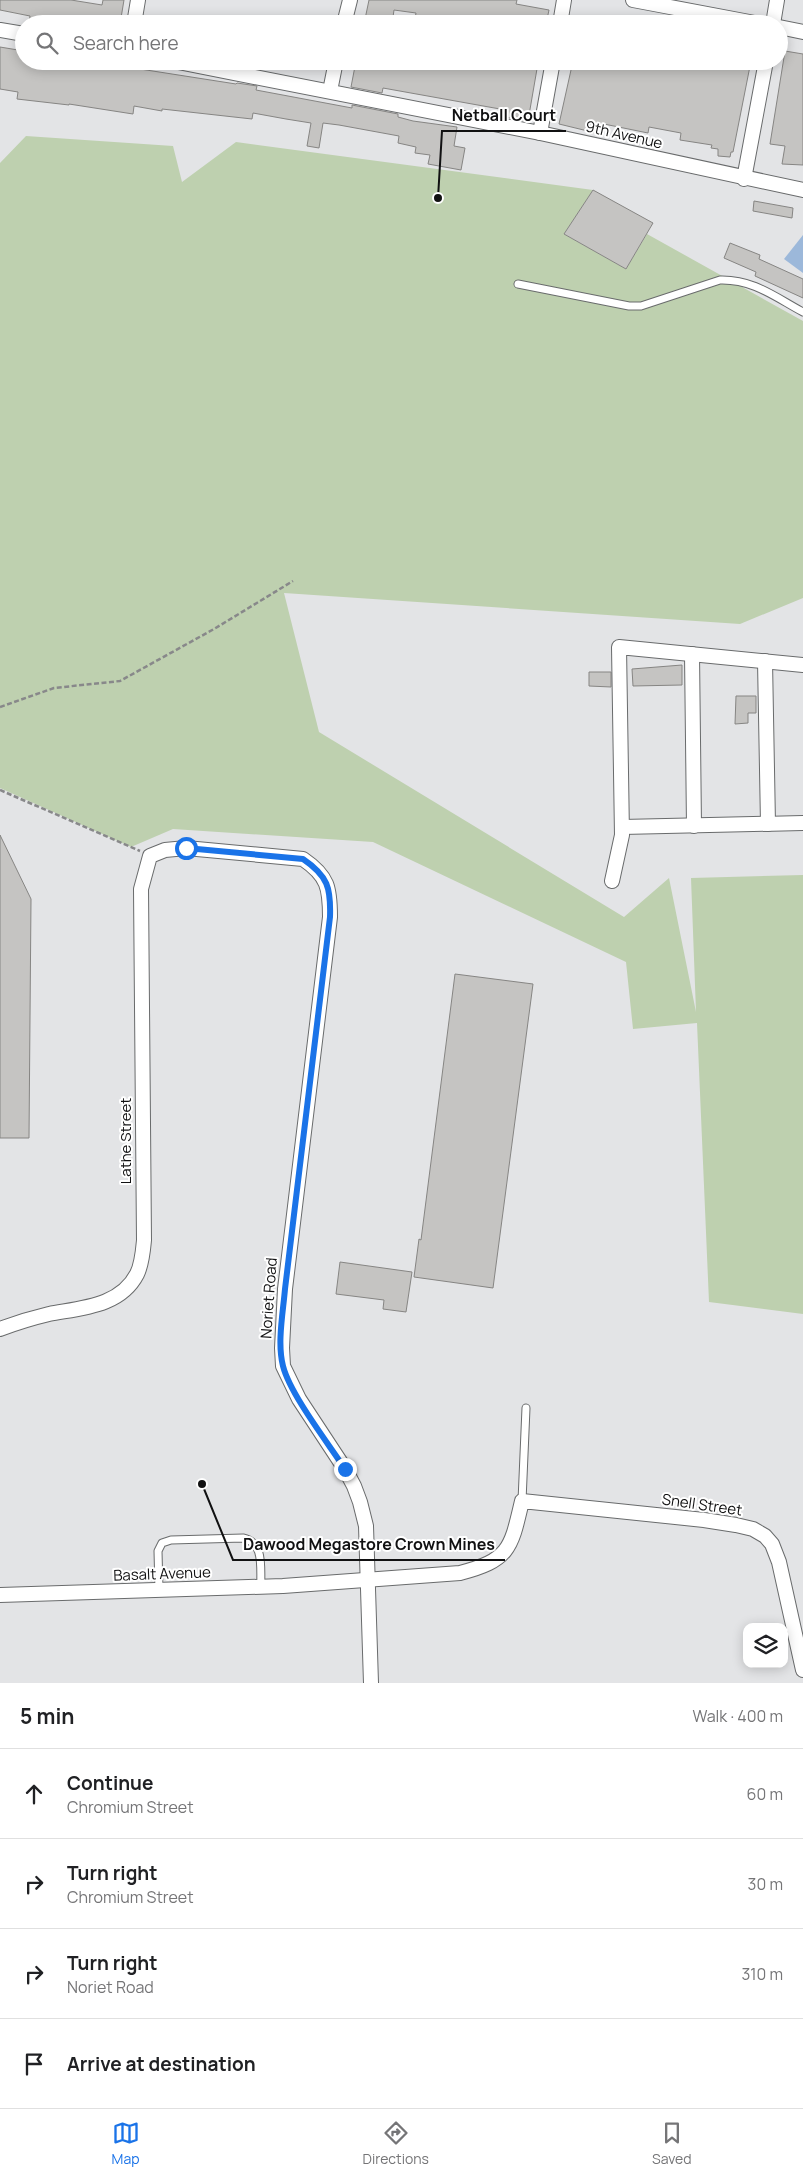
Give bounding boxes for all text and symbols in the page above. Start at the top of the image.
search box [15,15,788,70]
icon: search [33,29,61,57]
text: Search here [73,30,179,56]
callout: Netball Court [442,100,566,131]
text: Netball Court [452,104,556,126]
street label: 9th Avenue [583,115,665,154]
route start [175,837,198,860]
street label: Lathe Street [115,1098,136,1184]
street label: Noriet Road [255,1257,282,1339]
route end [334,1458,357,1481]
street label: Snell Street [661,1488,744,1521]
callout: Dawood Megastore Crown Mines [233,1529,505,1560]
text: Dawood Megastore Crown Mines [243,1533,495,1555]
street label: Basalt Avenue [113,1561,211,1586]
map controls [743,1623,788,1668]
button: layers [743,1623,788,1668]
text: 5 min [20,1702,74,1730]
text: Walk · 400 m [692,1705,783,1727]
text: Continue [67,1770,153,1796]
icon: ahead [20,1780,48,1808]
text: 60 m [747,1783,783,1805]
text: Chromium Street [67,1796,194,1818]
text: Turn right [67,1860,157,1886]
icon: right [20,1870,48,1898]
text: 30 m [748,1873,783,1895]
text: Chromium Street [67,1886,194,1908]
text: Turn right [67,1950,157,1976]
icon: right [20,1960,48,1988]
text: 310 m [741,1963,783,1985]
text: Noriet Road [67,1976,154,1998]
icon: arrive [20,2050,48,2078]
text: Arrive at destination [67,2051,256,2077]
tab: Map [112,2119,140,2168]
tab: Directions [363,2119,429,2168]
tab: Saved [652,2119,691,2168]

